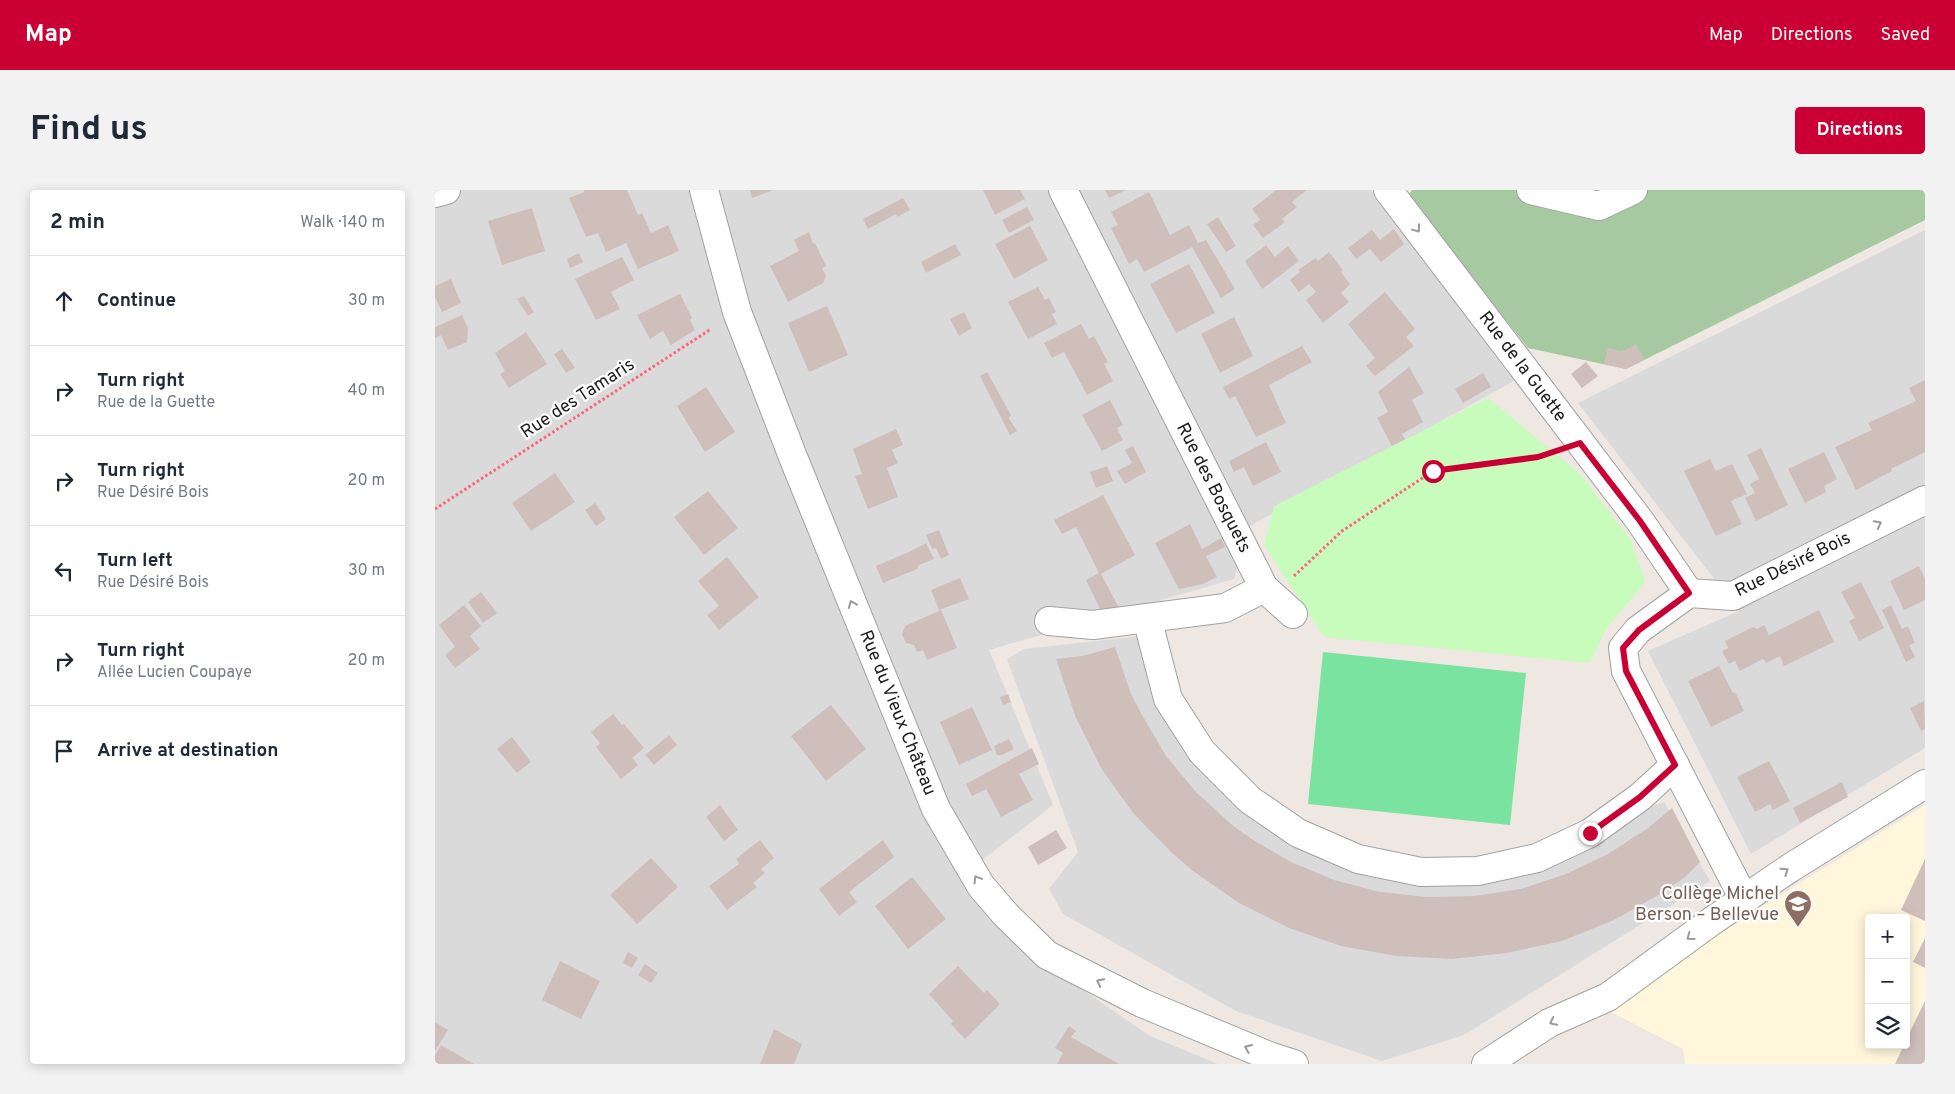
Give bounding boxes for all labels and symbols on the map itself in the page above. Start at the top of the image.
one-way arrow [1411,223,1420,233]
street label: Rue de la Guette [1473,307,1571,427]
street label: Rue des Tamaris [517,354,639,444]
street label: Rue des Bosquets [1170,419,1256,557]
route start [1422,460,1445,483]
one-way arrow [1873,520,1882,530]
street label: Rue Désiré Bois [1731,527,1855,603]
one-way arrow [848,601,858,609]
street label: Rue du Vieux Château [853,627,941,799]
route end [1579,822,1602,845]
one-way arrow [1780,868,1789,878]
one-way arrow [974,876,984,885]
place label: Collège Michel Berson – Bellevue [1635,883,1779,927]
school or university icon: Collège Michel Berson – Bellevue [1783,889,1813,928]
one-way arrow [1686,931,1696,940]
one-way arrow [1096,978,1105,988]
one-way arrow [1549,1016,1558,1026]
one-way arrow [1244,1043,1253,1054]

